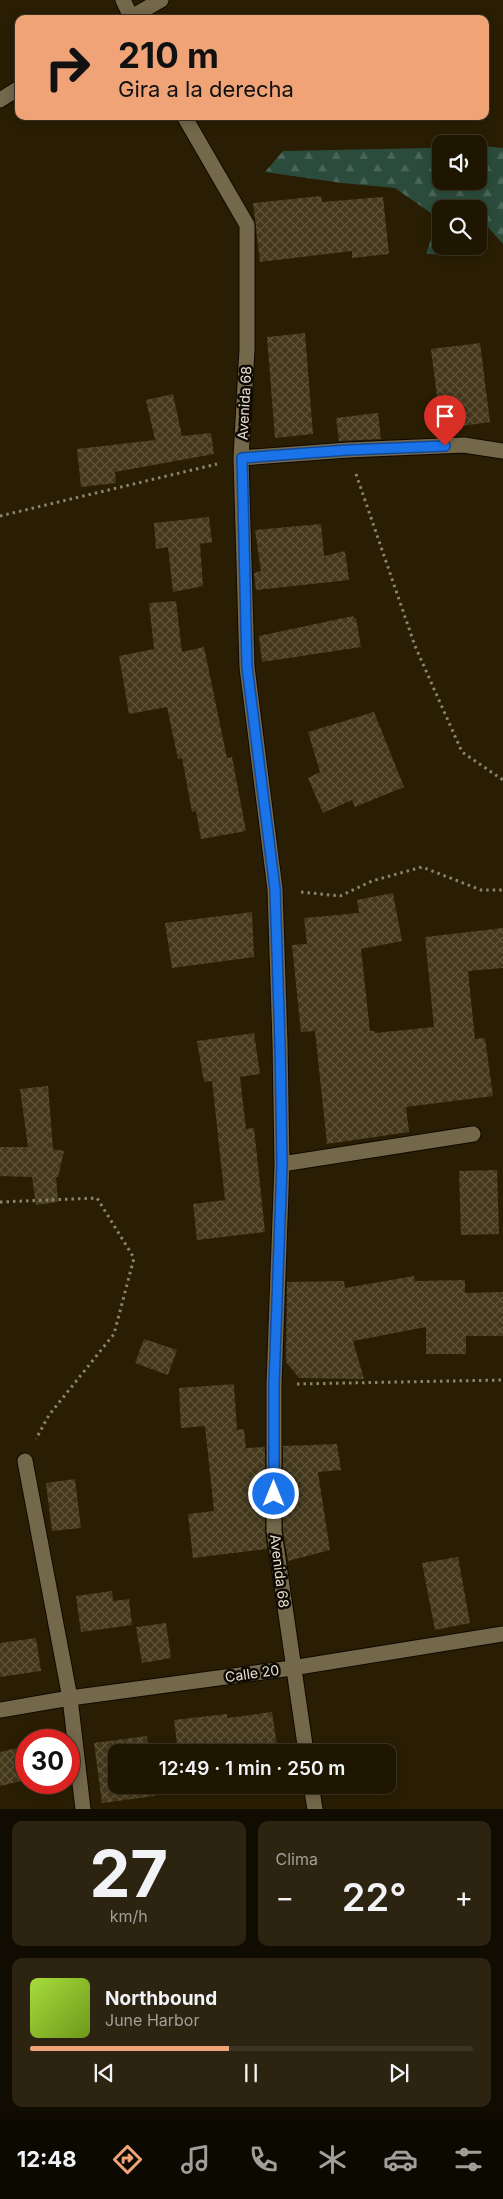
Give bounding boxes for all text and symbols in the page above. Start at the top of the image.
text: 210 m [118,34,219,76]
icon: right [35,35,100,100]
text: Gira a la derecha [118,76,294,102]
map controls [432,135,487,255]
button: sound [432,135,487,190]
button: search [432,200,487,255]
street label: Avenida 68 [234,366,254,440]
pin [424,395,466,446]
icon: arrive [431,402,459,430]
position arrow [247,1467,299,1519]
street label: Avenida 68 [267,1533,293,1609]
street label: Calle 20 [224,1661,280,1685]
speed limit sign: 30 [15,1729,80,1794]
text: 12:49 · 1 min · 250 m [159,1757,345,1780]
text: 27 [89,1834,168,1913]
text: Clima [276,1849,318,1869]
text: 22° [342,1874,407,1920]
text: − [276,1880,294,1914]
text: + [454,1880,473,1914]
text: km/h [110,1906,148,1926]
text: Northbound [105,1987,217,2010]
text: June Harbor [105,2010,199,2030]
icon: previous [90,2059,118,2087]
icon: pause [237,2059,265,2087]
icon: next [385,2059,413,2087]
icon: directions [110,2142,145,2177]
icon: music [178,2142,213,2177]
icon: phone [246,2142,281,2177]
icon: climate [315,2142,350,2177]
icon: car [383,2142,418,2177]
icon: filters [451,2142,486,2177]
text: 12:48 [17,2146,77,2172]

